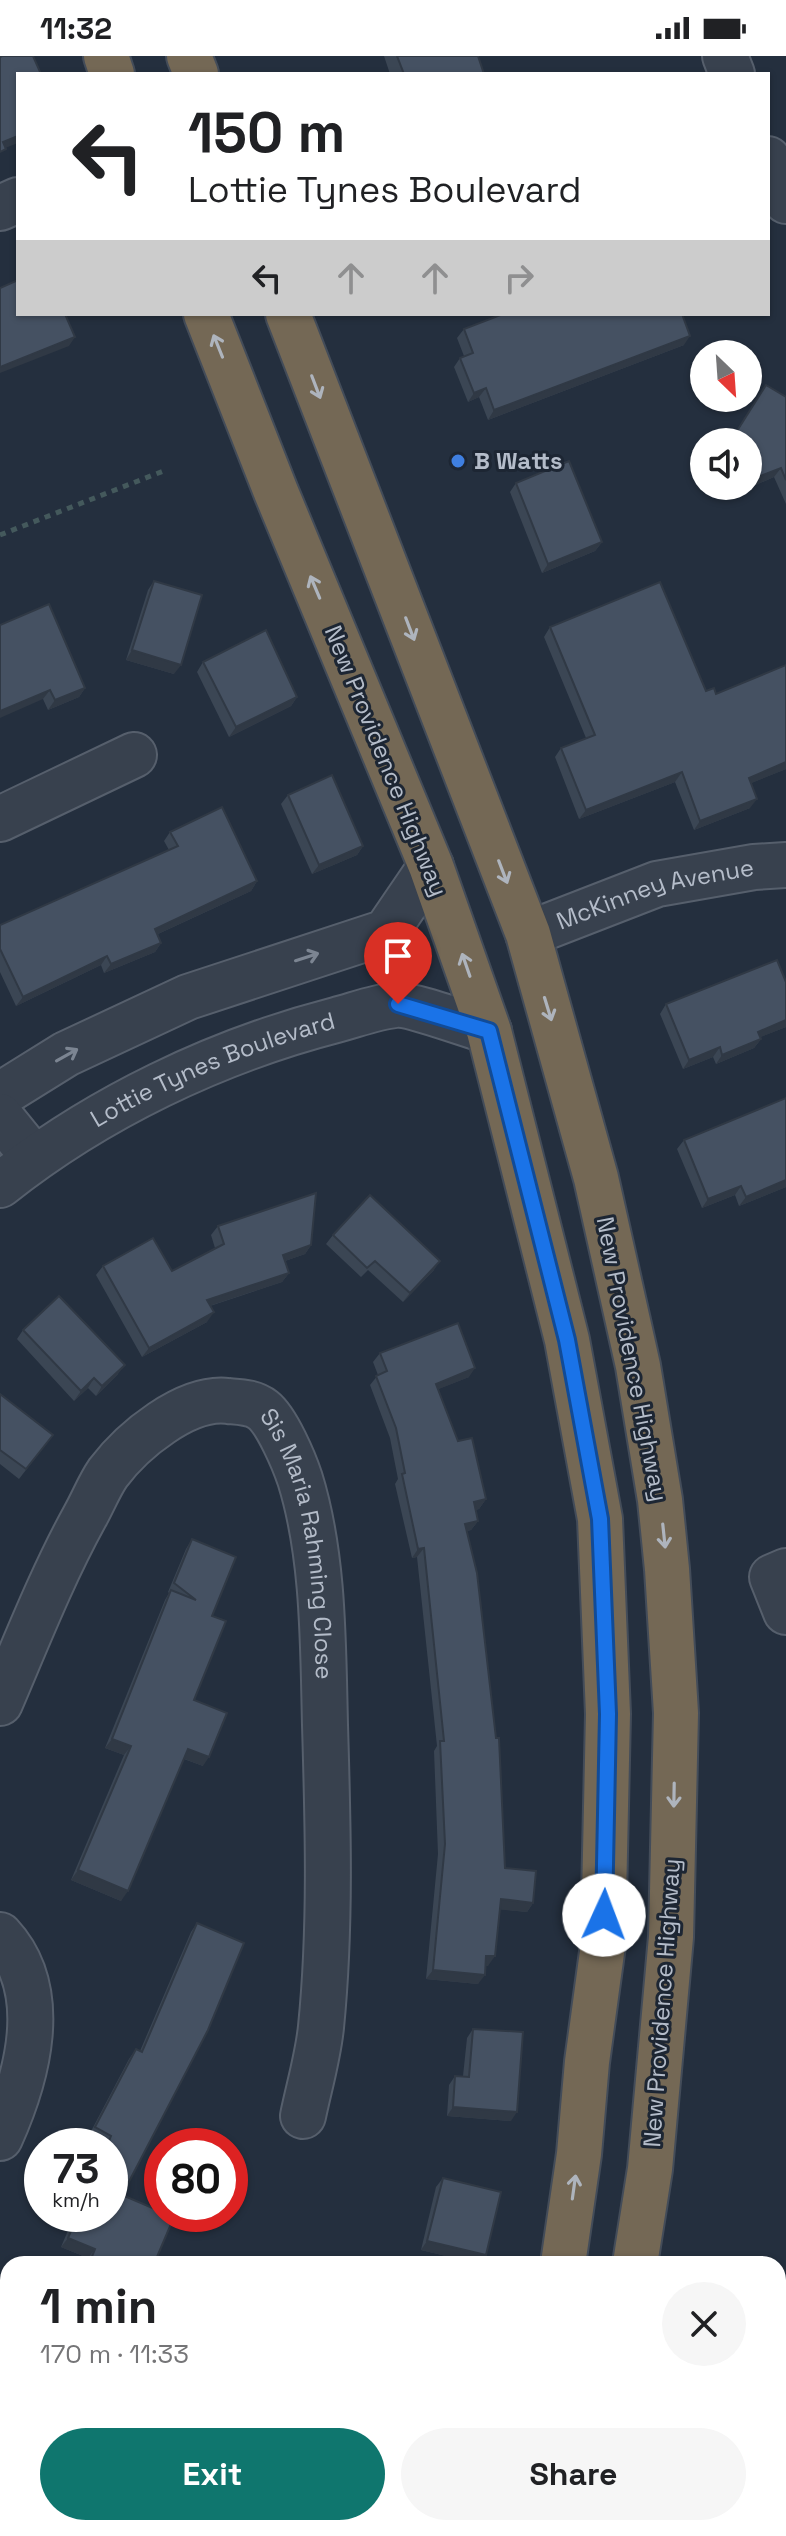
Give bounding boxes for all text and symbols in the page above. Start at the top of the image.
text: 11:32 [40,9,112,48]
text: 150 m [188,97,345,168]
icon: left [56,104,160,208]
text: Lottie Tynes Boulevard [188,167,582,213]
icon: left [245,256,289,300]
icon: ahead [329,256,373,300]
icon: ahead [413,256,457,300]
icon: right [497,256,541,300]
one-way arrow [210,334,225,359]
north arrow [690,340,762,412]
map controls [690,340,762,500]
one-way arrow [310,374,324,399]
button: sound [690,428,762,500]
place label: B Watts [474,445,563,476]
marker: B Watts [449,452,467,470]
one-way arrow [307,575,322,600]
one-way arrow [403,616,418,641]
street label: New Providence Highway [318,621,455,901]
street label: McKinney Avenue [552,851,756,937]
one-way arrow [497,859,512,884]
pin [364,922,432,1004]
icon: arrive [376,934,420,978]
one-way arrow [294,949,319,963]
one-way arrow [457,953,472,978]
one-way arrow [541,996,556,1022]
street label: Lottie Tynes Boulevard [85,1005,338,1134]
one-way arrow [54,1046,78,1062]
street label: New Providence Highway [590,1214,675,1504]
street label: Sis Maria Rahming Close [254,1402,340,1680]
one-way arrow [656,1522,671,1549]
one-way arrow [666,1781,682,1808]
street label: New Providence Highway [636,1858,687,2148]
position arrow [562,1873,646,1957]
speed limit sign: 80 [144,2128,248,2232]
text: 73 [53,2144,99,2195]
one-way arrow [567,2174,582,2201]
text: km/h [52,2187,100,2213]
text: 1 min [40,2276,157,2337]
button: close [662,2282,746,2366]
text: 170 m · 11:33 [40,2337,189,2371]
button: Exit [40,2428,385,2520]
button: Share [401,2428,746,2520]

